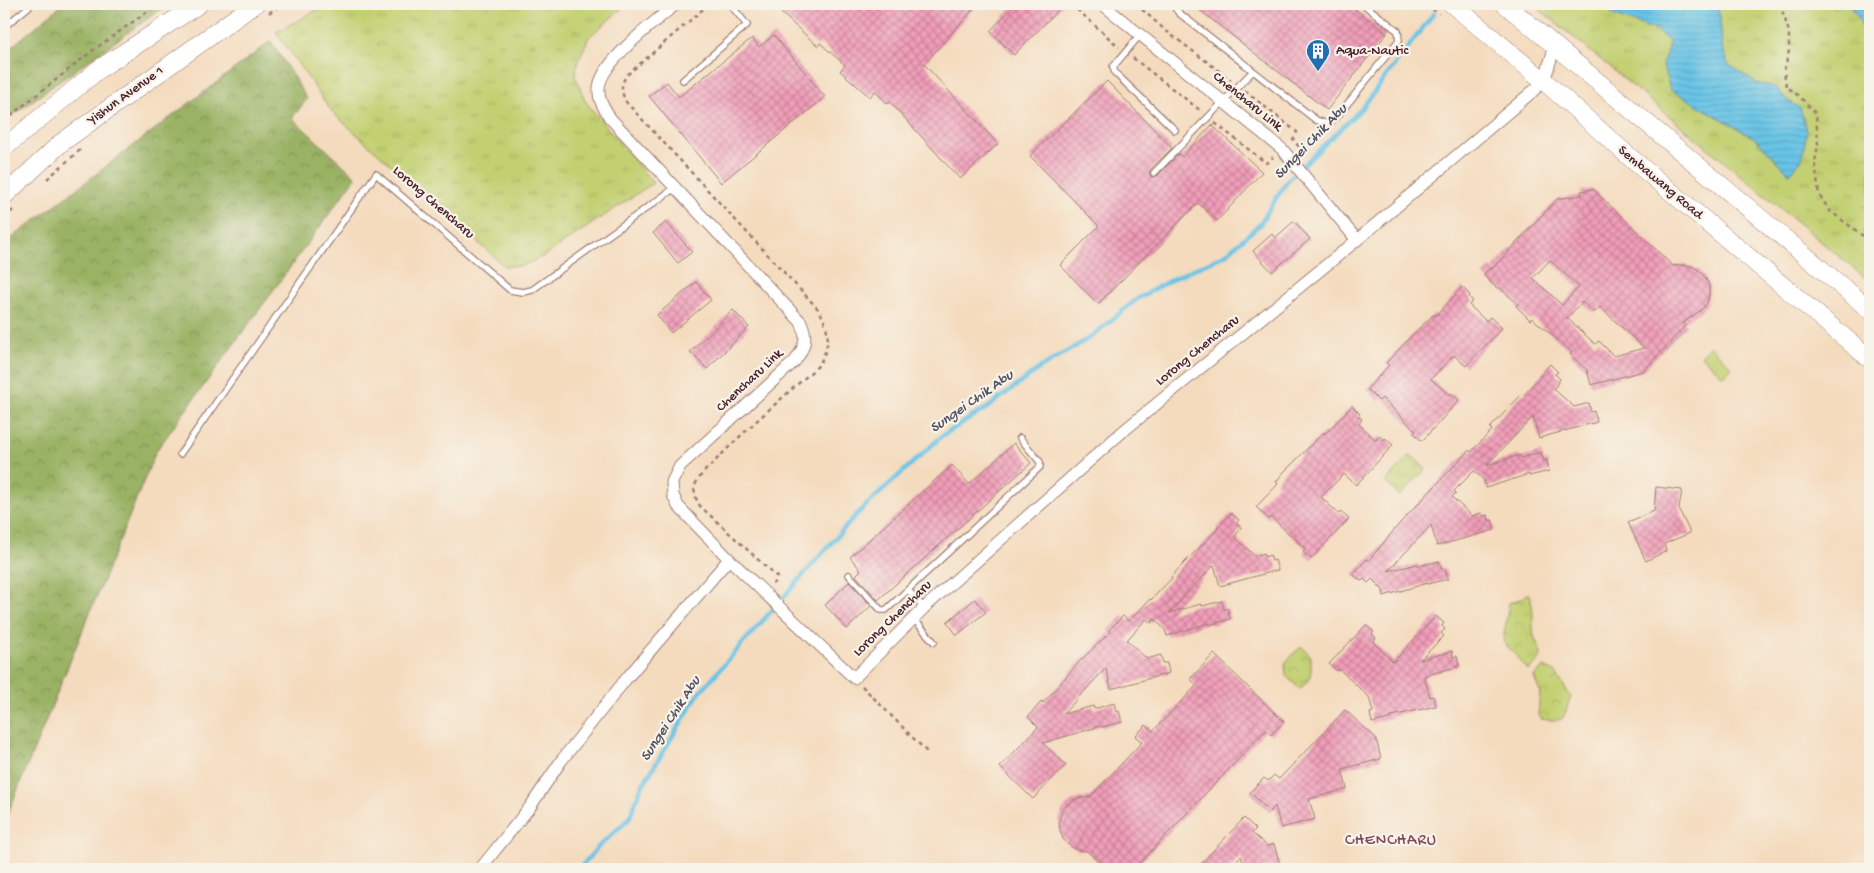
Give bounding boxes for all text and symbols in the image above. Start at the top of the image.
building icon: Aqua-Nautic [1305,38,1331,72]
place label: Aqua-Nautic [1336,43,1410,60]
street label: Yishun Avenue 1 [83,63,167,130]
street label: Chencharu Link [1209,69,1287,136]
water label: Sungei Chik Abu [1271,99,1353,183]
street label: Sembawang Road [1614,142,1707,225]
street label: Lorong Chencharu [389,163,478,244]
street label: Lorong Chencharu [1153,312,1244,390]
street label: Chencharu Link [713,345,788,416]
water label: Sungei Chik Abu [927,365,1019,437]
street label: Lorong Chencharu [850,577,936,661]
water label: Sungei Chik Abu [637,671,706,765]
district label: CHENCHARU [1345,832,1437,851]

